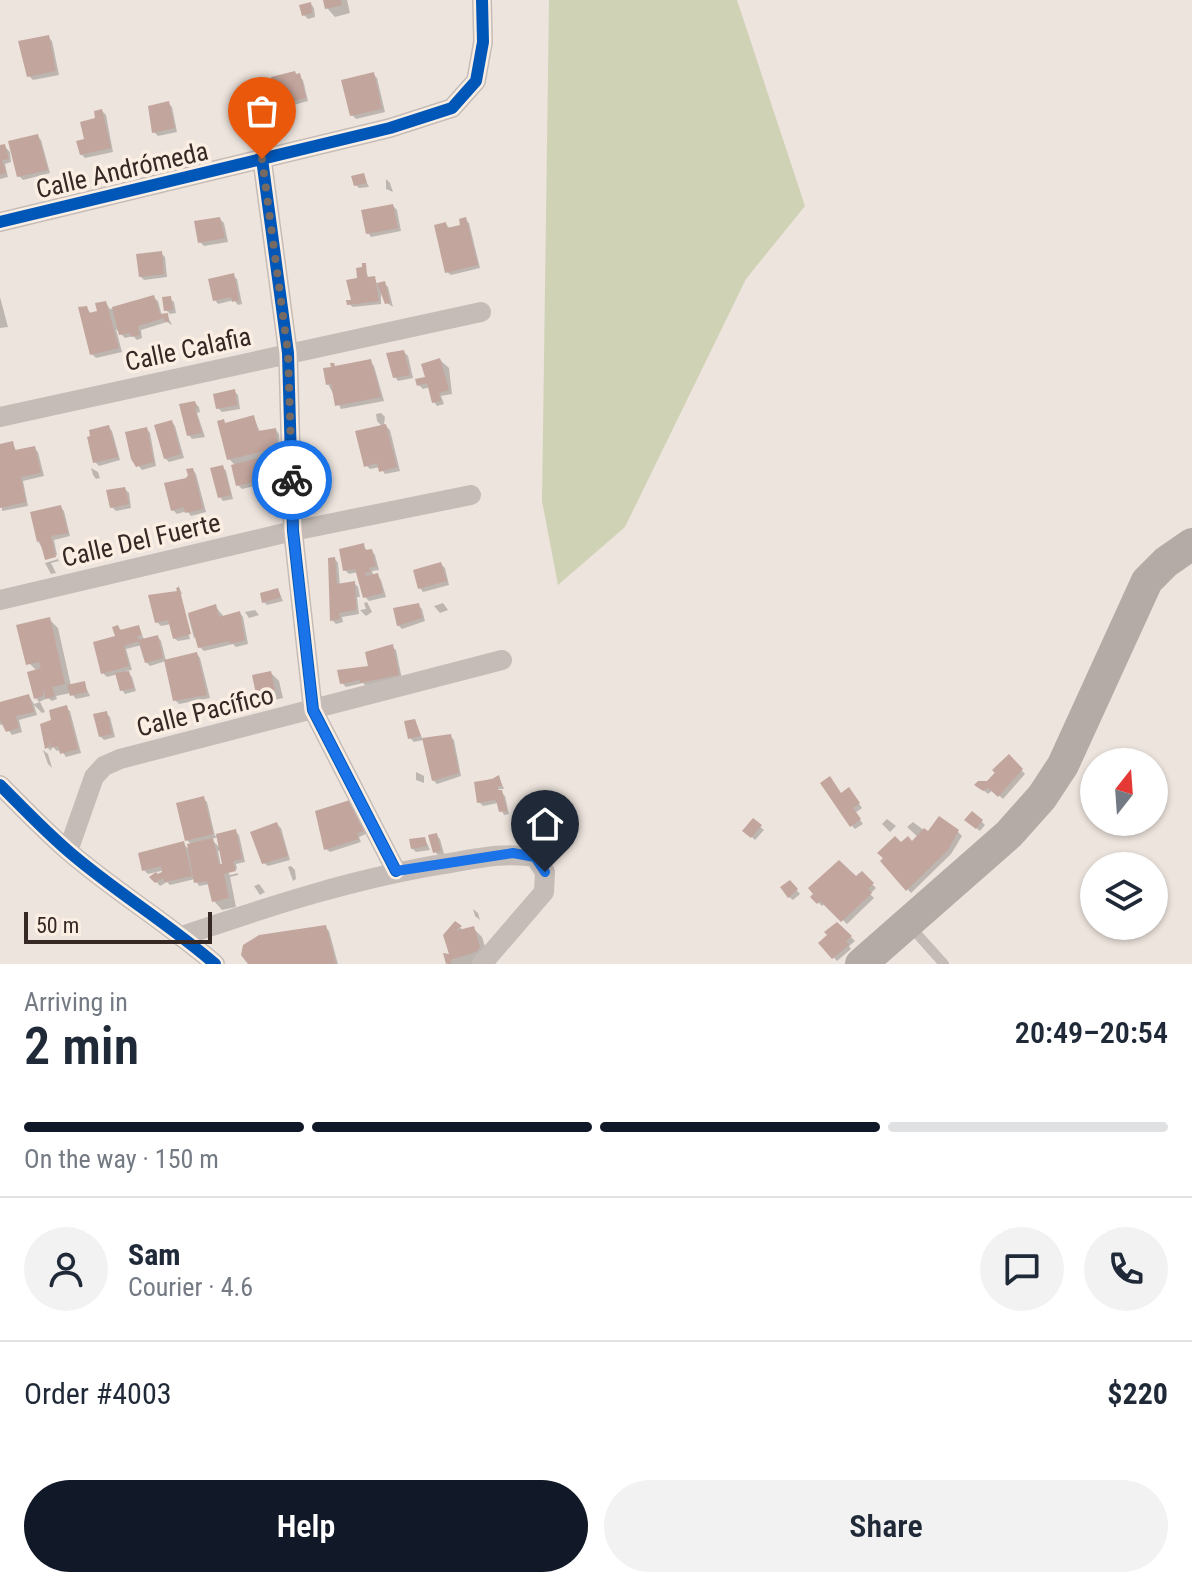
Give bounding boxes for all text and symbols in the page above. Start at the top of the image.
pin [228,77,296,159]
icon: bag [240,89,284,133]
street label: Calle Andrómeda [33,136,211,204]
street label: Calle Calafia [122,321,254,377]
courier [252,440,332,520]
icon: bike [270,458,314,502]
street label: Calle Del Fuerte [59,507,223,573]
street label: Calle Pacífico [133,680,277,742]
north arrow [1080,748,1168,836]
map controls [1080,748,1168,940]
pin [511,790,579,872]
icon: home [523,802,567,846]
button: layers [1080,852,1168,940]
scale bar [24,908,212,944]
text: 50 m [36,913,79,938]
text: Arriving in [24,987,128,1017]
text: 20:49–20:54 [1015,1015,1168,1050]
text: 2 min [24,1016,139,1077]
text: On the way · 150 m [24,1144,219,1174]
button: person [24,1227,108,1311]
button: chat [980,1227,1064,1311]
button: phone [1084,1227,1168,1311]
text: Sam [128,1237,181,1272]
text: Courier · 4.6 [128,1272,253,1302]
text: Order #4003 [24,1376,172,1411]
text: $220 [1107,1376,1168,1411]
button: Help [24,1480,588,1572]
button: Share [604,1480,1168,1572]

